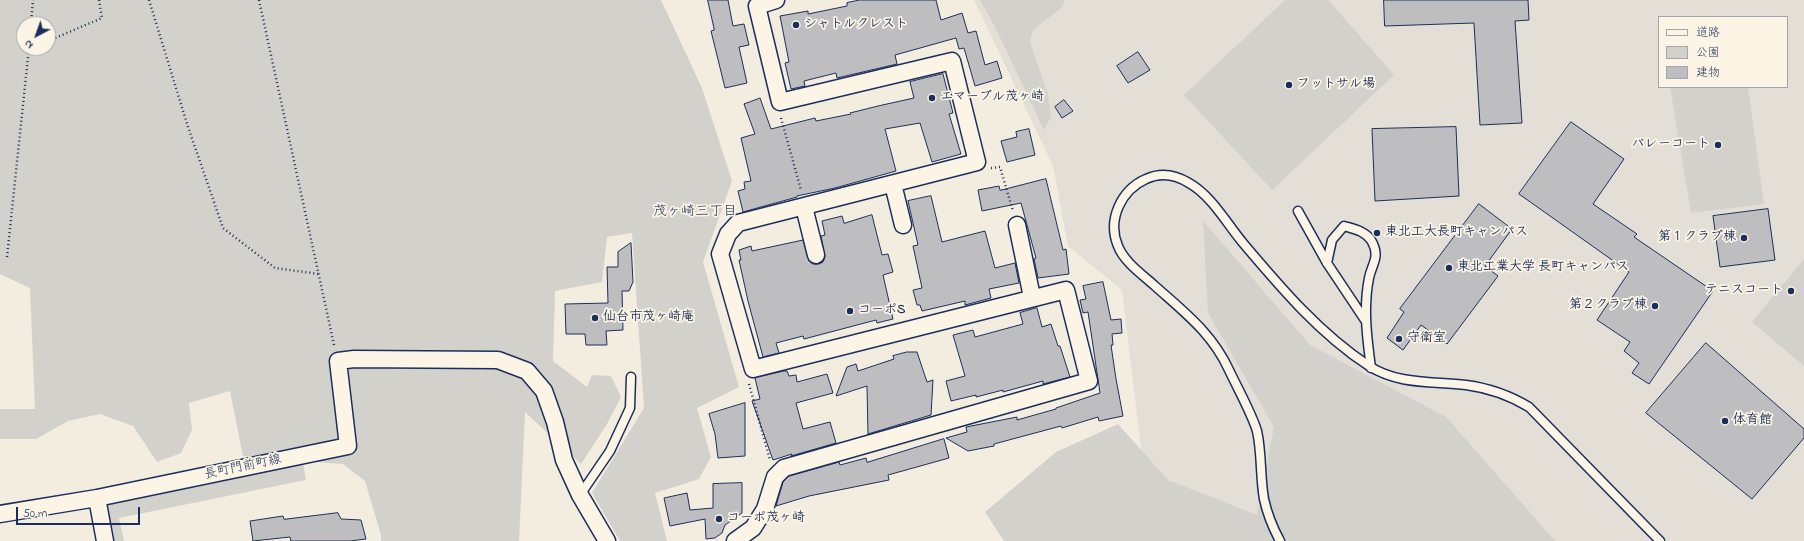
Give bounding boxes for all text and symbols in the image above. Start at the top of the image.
north arrow [16,16,56,56]
legend [1658,16,1788,88]
place label: シャトルクレスト [804,17,908,33]
marker: シャトルクレスト [791,20,801,30]
text: 道路 [1696,24,1720,42]
text: N [21,36,37,53]
text: 公園 [1696,44,1720,62]
text: 建物 [1696,64,1720,82]
place label: フットサル場 [1297,77,1375,93]
marker: フットサル場 [1284,80,1294,90]
place label: エマーブル茂ヶ崎 [940,90,1044,106]
marker: エマーブル茂ヶ崎 [927,93,937,103]
place label: バレーコート [1631,137,1710,153]
marker: バレーコート [1713,140,1723,150]
district label: 茂ヶ崎三丁目 [653,205,737,221]
place label: 東北工大長町キャンパス [1385,225,1528,241]
marker: 東北工大長町キャンパス [1372,228,1382,238]
place label: 第１クラブ棟 [1658,230,1736,246]
marker: 第１クラブ棟 [1739,233,1749,243]
place label: 東北工業大学 長町キャンパス [1457,260,1629,276]
marker: 東北工業大学 長町キャンパス [1444,263,1454,273]
place label: テニスコート [1705,283,1783,299]
marker: テニスコート [1786,286,1796,296]
place label: 第２クラブ棟 [1569,298,1647,314]
marker: 第２クラブ棟 [1650,301,1660,311]
place label: コーポS [858,303,905,319]
marker: コーポS [845,306,855,316]
place label: 仙台市茂ヶ崎庵 [603,310,694,326]
marker: 仙台市茂ヶ崎庵 [590,313,600,323]
place label: 守衛室 [1407,331,1446,347]
marker: 守衛室 [1394,334,1404,344]
place label: 体育館 [1733,413,1772,429]
marker: 体育館 [1720,416,1730,426]
street label: 長町門前町線 [203,452,283,484]
scale bar [18,499,142,525]
text: 50 m [23,505,47,523]
place label: コーポ茂ヶ崎 [727,511,805,527]
marker: コーポ茂ヶ崎 [714,514,724,524]

